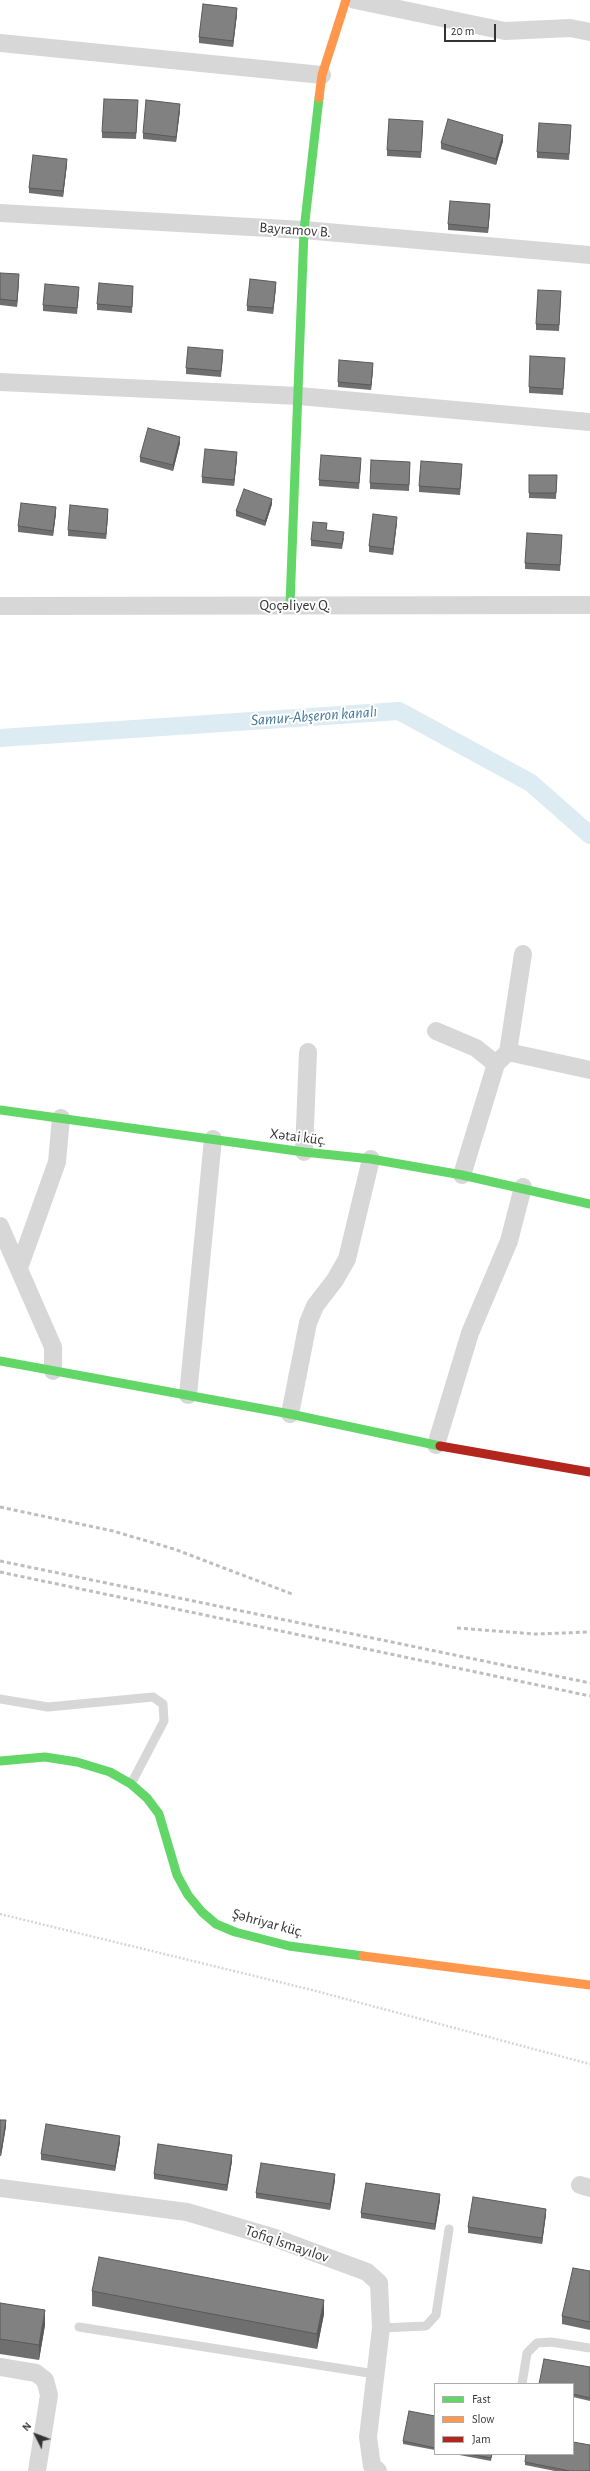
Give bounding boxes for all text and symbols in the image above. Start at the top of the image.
scale bar [446,16,498,42]
text: 20 m [451,25,474,37]
street label: Bayramov B. [259,219,331,241]
street label: Qoçəliyev Q. [259,596,331,614]
water label: Samur-Abşeron kanalı [250,702,378,730]
street label: Xətai küç. [269,1125,327,1149]
street label: Şəhriyar küç. [230,1905,306,1941]
street label: Tofiq İsmayılov [243,2221,331,2267]
legend [434,2383,574,2455]
text: Fast [472,2393,491,2405]
text: Slow [472,2413,494,2425]
north arrow [16,2415,56,2455]
text: N [20,2420,33,2433]
text: Jam [472,2433,491,2445]

